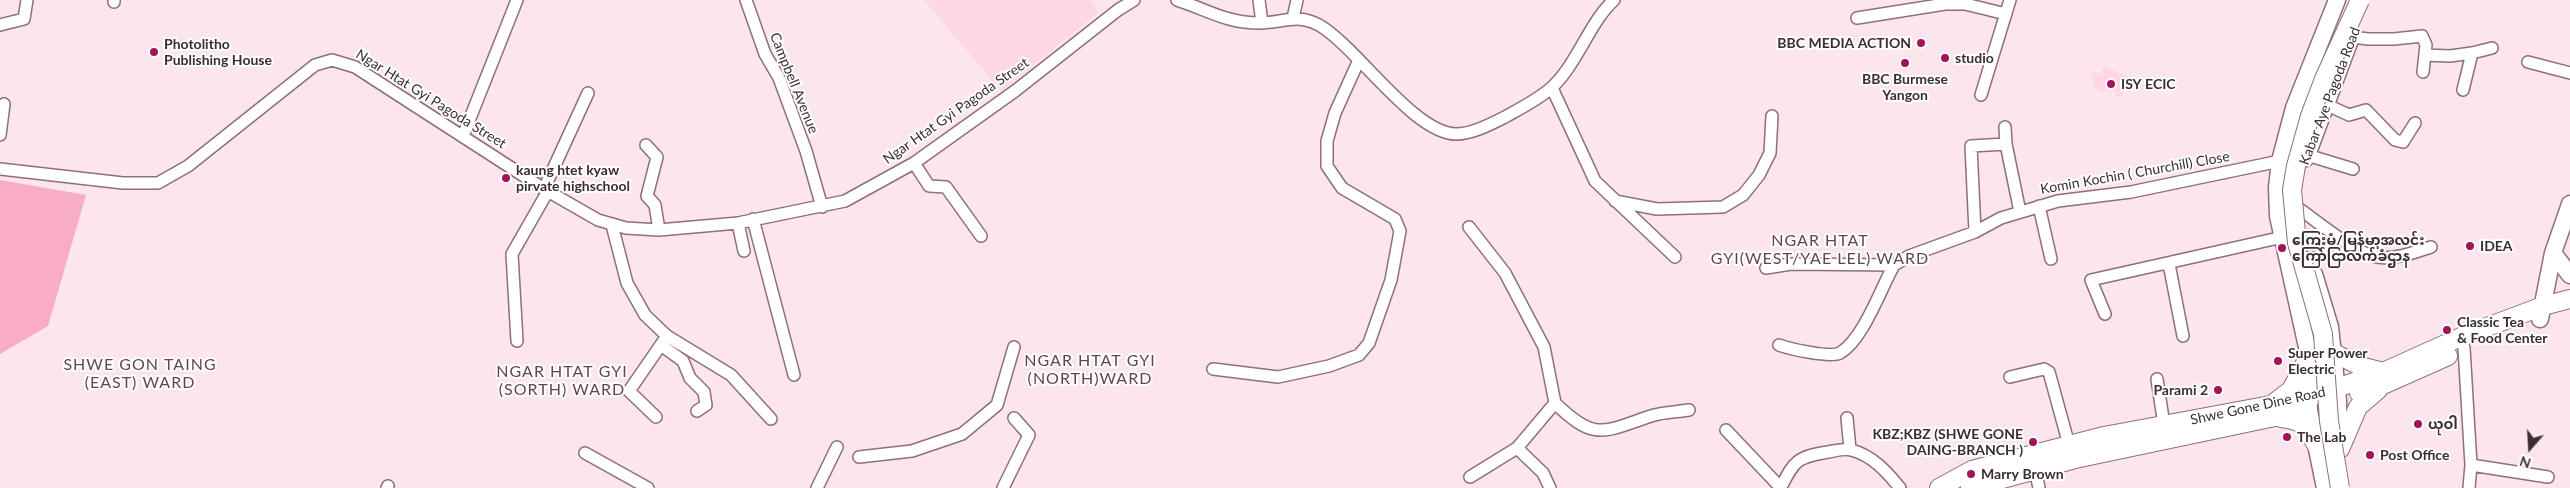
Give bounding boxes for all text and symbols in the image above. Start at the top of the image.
street label: Kabar Aye Pagoda Road [2296,25,2364,167]
street label: Campbell Avenue [766,30,822,136]
place label: BBC MEDIA ACTION [1777,35,1911,51]
place label: Photolitho Publishing House [164,36,272,68]
marker: BBC MEDIA ACTION [1915,37,1927,49]
marker: Photolitho Publishing House [148,46,160,58]
street label: Ngar Htat Gyi Pagoda Street [353,46,509,152]
place label: studio [1955,50,1994,66]
marker: studio [1939,52,1951,64]
street label: Ngar Htat Gyi Pagoda Street [880,54,1032,168]
marker: BBC Burmese Yangon [1899,57,1911,69]
place label: BBC Burmese Yangon [1862,71,1948,104]
place label: ISY ECIC [2121,76,2176,92]
marker: ISY ECIC [2105,78,2117,90]
street label: Komin Kochin ( Churchill) Close [2039,148,2231,198]
place label: kaung htet kyaw pirvate highschool [516,162,630,194]
marker: kaung htet kyaw pirvate highschool [500,172,512,184]
district label: NGAR HTAT GYI(WEST/YAE LEL) WARD [1708,231,1932,269]
place label: ‌ကြေးမုံ/မြန်မာ့အလင်း ကြော်ငြာလက်ခံဌာန [2292,232,2425,264]
place label: IDEA [2480,238,2513,254]
marker: IDEA [2464,240,2476,252]
marker: ‌ကြေးမုံ/မြန်မာ့အလင်း ကြော်ငြာလက်ခံဌာန [2276,242,2288,254]
place label: Classic Tea & Food Center [2457,314,2547,347]
marker: Classic Tea & Food Center [2441,324,2453,336]
place label: Super Power Electric [2288,345,2368,378]
district label: NGAR HTAT GYI (NORTH)WARD [1023,351,1157,389]
district label: SHWE GON TAING (EAST) WARD [62,355,218,393]
marker: Super Power Electric [2272,355,2284,367]
district label: NGAR HTAT GYI (SORTH) WARD [495,362,629,400]
place label: Parami 2 [2153,382,2208,398]
street label: Shwe Gone Dine Road [2189,383,2327,429]
marker: Parami 2 [2212,384,2224,396]
place label: ယုဝါ [2428,416,2458,432]
marker: ယုဝါ [2412,418,2424,430]
north arrow [2505,423,2555,473]
place label: KBZ;KBZ (SHWE GONE DAING-BRANCH ) [1872,426,2023,458]
place label: The Lab [2297,429,2346,445]
marker: The Lab [2281,431,2293,443]
marker: KBZ;KBZ (SHWE GONE DAING-BRANCH ) [2027,436,2039,448]
place label: Post Office [2380,447,2449,463]
marker: Post Office [2364,449,2376,461]
text: N [2517,453,2533,472]
place label: Marry Brown [1981,466,2064,482]
marker: Marry Brown [1965,468,1977,480]

